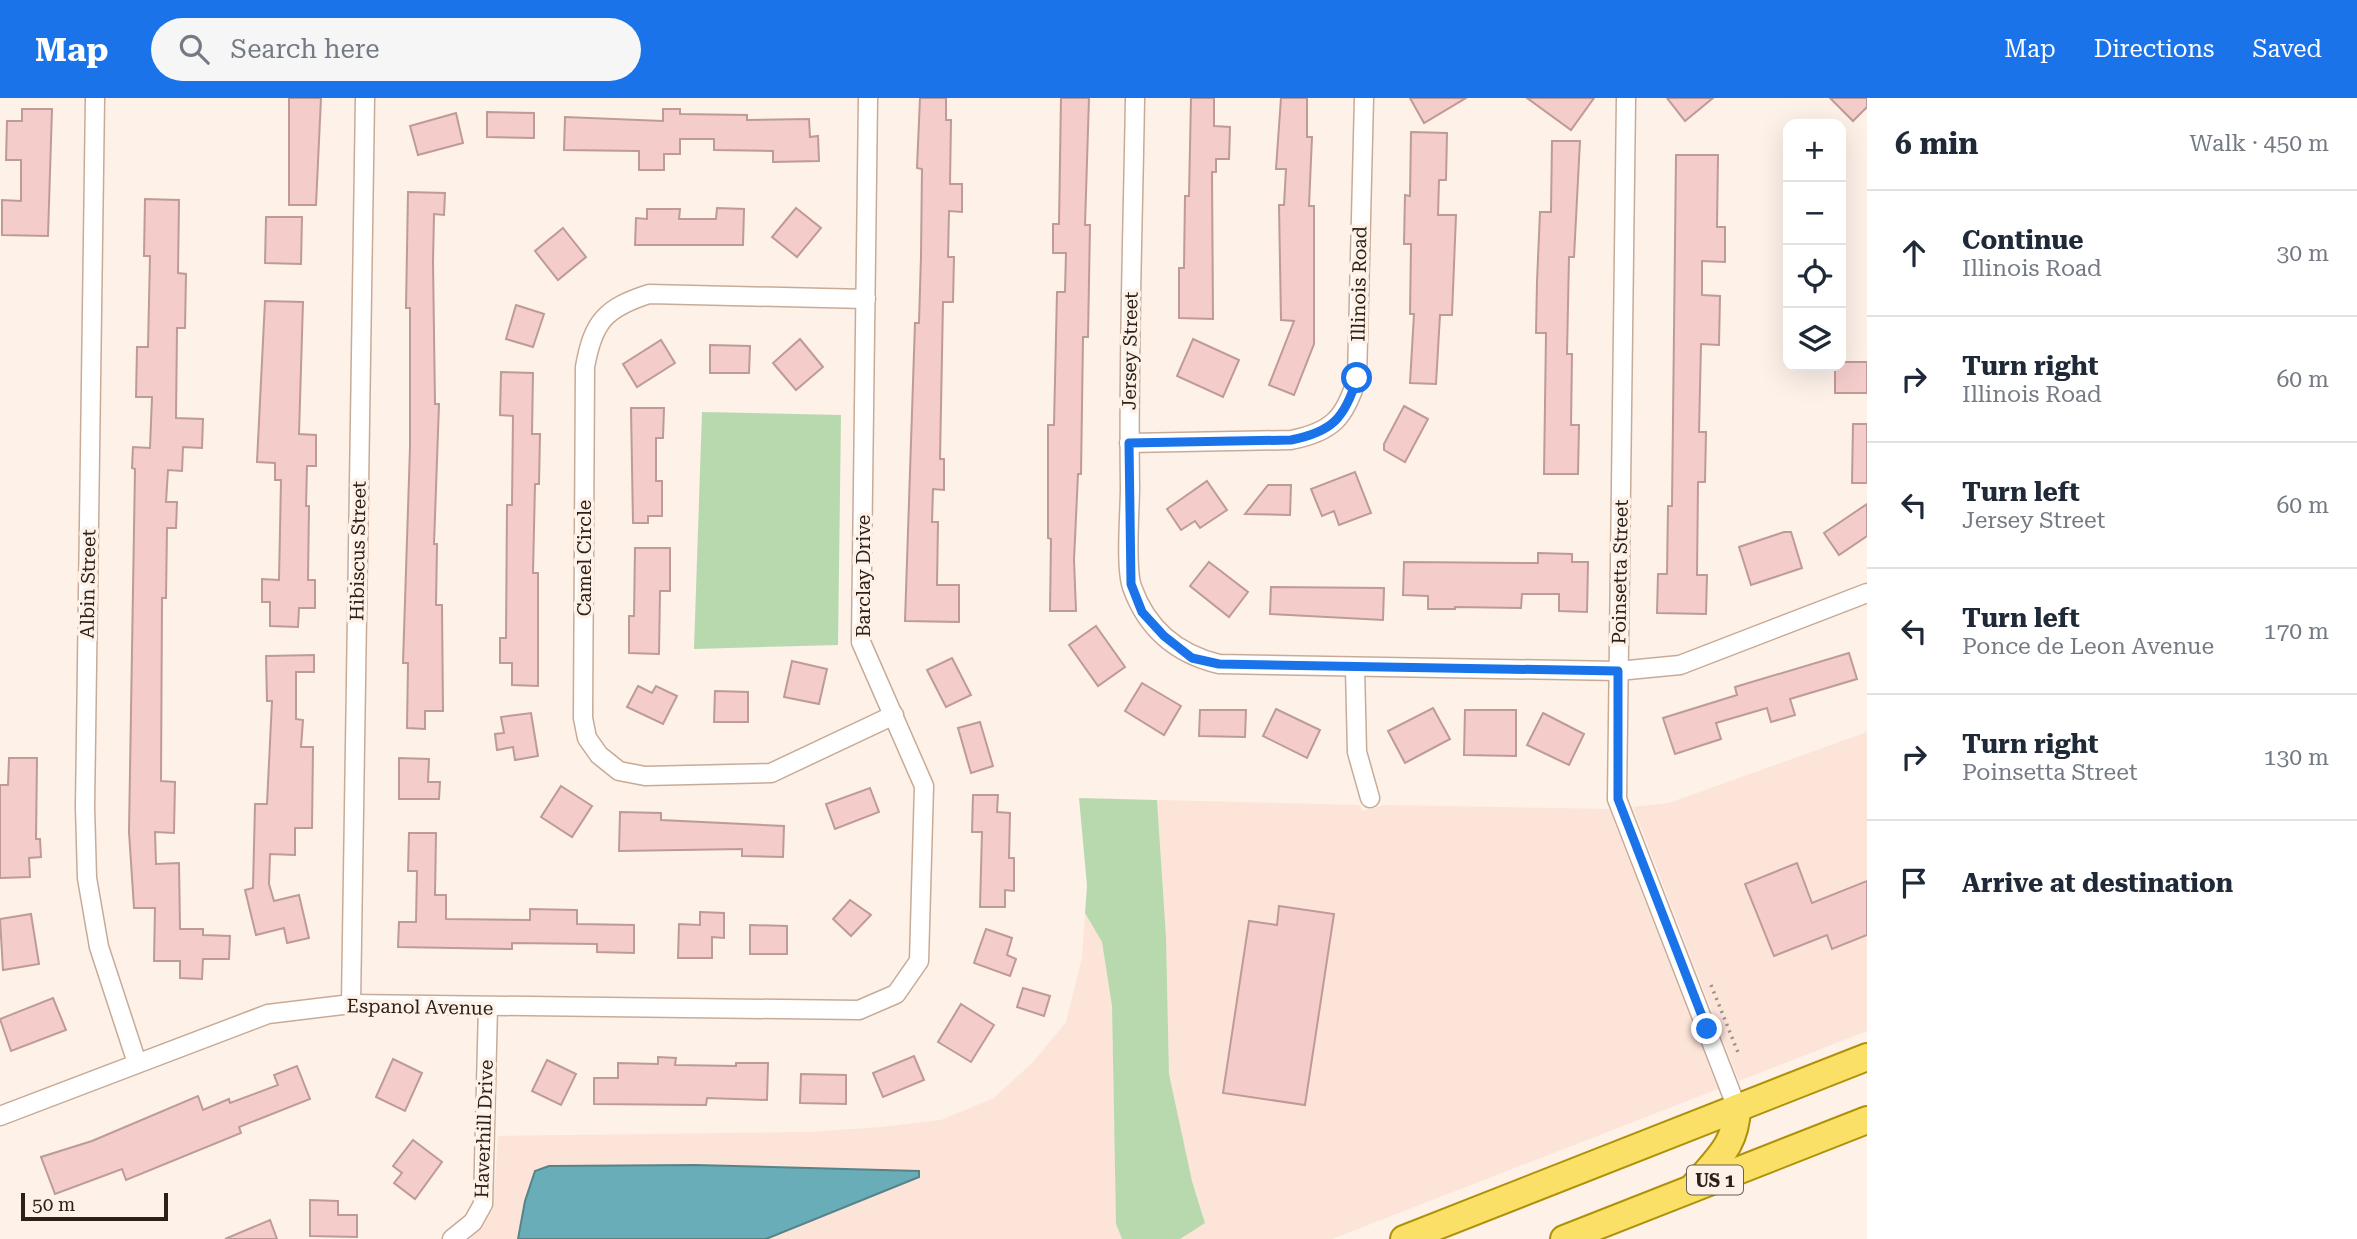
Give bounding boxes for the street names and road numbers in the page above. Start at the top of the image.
street label: Illinois Road [1346,226,1372,342]
street label: Jersey Street [1117,292,1143,410]
street label: Hibiscus Street [345,481,371,621]
street label: Poinsetta Street [1607,499,1633,645]
street label: Camel Circle [573,500,596,616]
street label: Barclay Drive [852,515,875,637]
street label: Albin Street [76,529,100,639]
street label: Espanol Avenue [347,994,493,1020]
street label: Haverhill Drive [470,1059,498,1199]
road number: US 1 [1687,1166,1743,1195]

